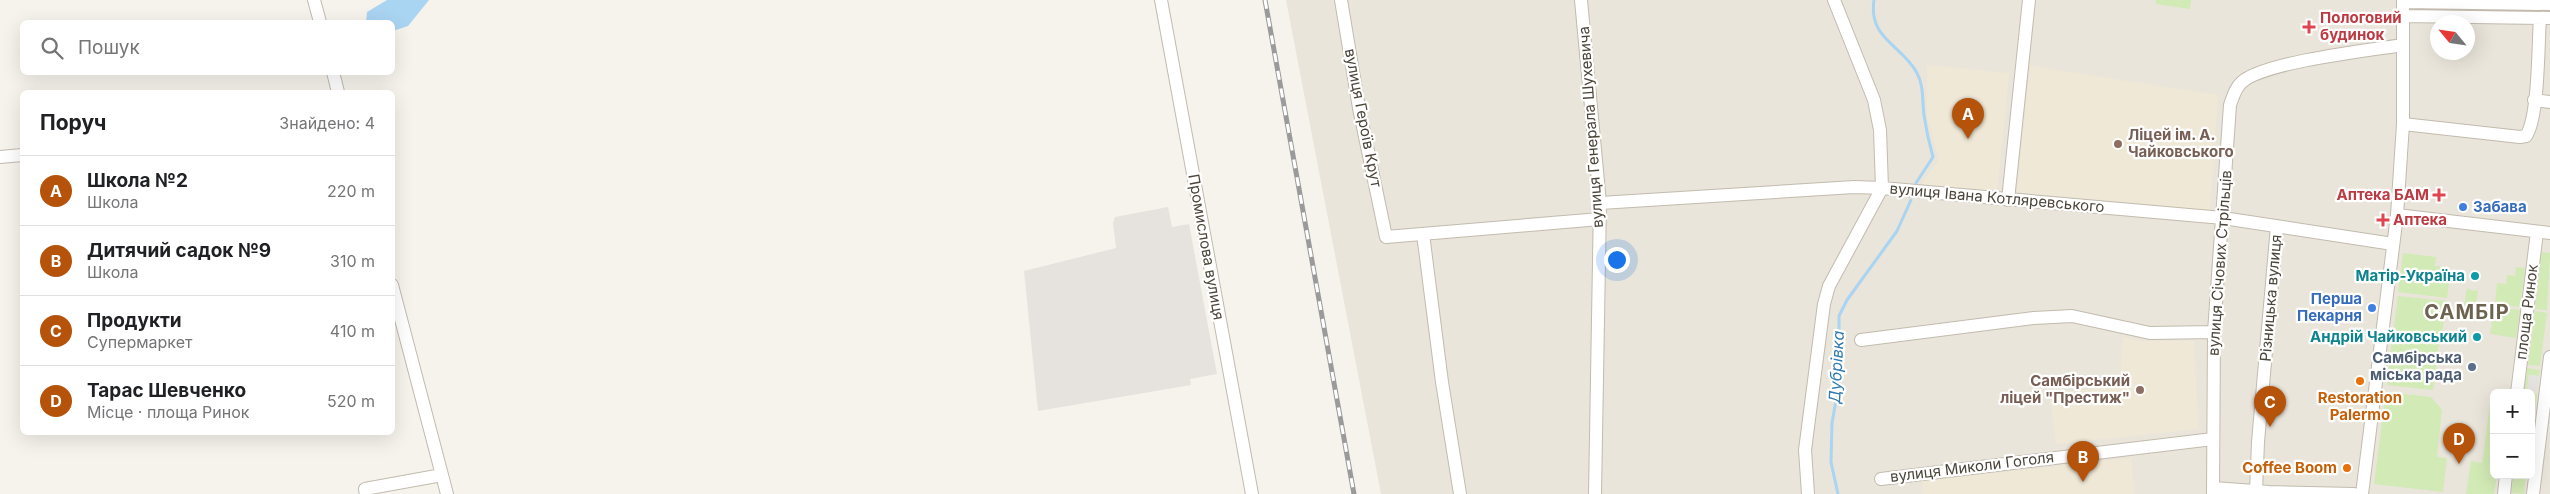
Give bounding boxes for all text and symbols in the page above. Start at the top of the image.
place label: Пологовий будинок [2320,8,2402,44]
north arrow [2430,15,2475,60]
search box [20,20,395,75]
marker: Пологовий будинок [2302,20,2316,34]
street label: вулиця Генерала Шухевича [1574,26,1607,228]
icon: search [38,34,66,62]
text: Пошук [78,36,140,59]
street label: вулиця Героїв Крут [1341,47,1386,189]
pin: A [1952,98,1984,139]
text: Поруч [40,110,107,135]
text: Знайдено: 4 [279,113,375,133]
place label: Ліцей ім. А. Чайковського [2128,125,2234,161]
marker: Ліцей ім. А. Чайковського [2112,138,2124,150]
text: Школа №2 [87,169,188,192]
street label: вулиця Січових Стрільців [2204,169,2235,357]
street label: Промислова вулиця [1184,172,1229,321]
street label: вулиця Івана Котляревського [1889,179,2105,216]
text: A [50,181,62,201]
text: 220 m [327,181,375,201]
place label: Аптека БАМ [2336,185,2429,204]
marker: Аптека БАМ [2433,189,2445,201]
text: Школа [87,192,138,212]
place label: Забава [2473,197,2527,216]
marker: Забава [2457,201,2469,213]
place label: Аптека [2393,210,2447,229]
marker: Аптека [2377,214,2389,226]
street label: Різницька вулиця [2255,234,2286,362]
text: Дитячий садок №9 [87,239,271,262]
your location [1604,247,1630,273]
text: B [51,251,61,271]
text: 310 m [330,251,375,271]
text: Школа [87,262,138,282]
street label: площа Ринок [2511,263,2542,361]
place label: Матір-Україна [2355,266,2465,285]
marker: Матір-Україна [2469,270,2481,282]
place label: Перша Пекарня [2297,289,2362,325]
district label: САМБІР [2424,300,2510,324]
marker: Перша Пекарня [2366,302,2378,314]
text: Продукти [87,309,182,332]
text: C [50,321,62,341]
text: 410 m [330,321,375,341]
place label: Андрій Чайковський [2310,327,2467,346]
water label: Дубрівка [1824,330,1848,405]
marker: Андрій Чайковський [2471,331,2483,343]
text: Супермаркет [87,332,192,352]
place label: Самбірська міська рада [2370,348,2462,384]
marker: Самбірська міська рада [2466,361,2478,373]
place label: Самбірський ліцей "Престиж" [2000,371,2130,407]
marker: Restoration Palermo [2354,375,2366,387]
text: Тарас Шевченко [87,379,246,402]
marker: Самбірський ліцей "Престиж" [2134,384,2146,396]
pin: C [2254,386,2286,427]
place label: Restoration Palermo [2318,388,2402,424]
map controls [2490,389,2535,479]
button: + [2490,389,2535,434]
text: D [50,391,62,411]
text: 520 m [327,391,375,411]
text: Місце · площа Ринок [87,402,250,422]
pin: D [2443,423,2475,464]
button: − [2490,434,2535,479]
pin: B [2067,441,2099,482]
street label: вулиця Миколи Гоголя [1889,447,2055,486]
place label: Coffee Boom [2242,458,2337,477]
marker: Coffee Boom [2341,462,2353,474]

